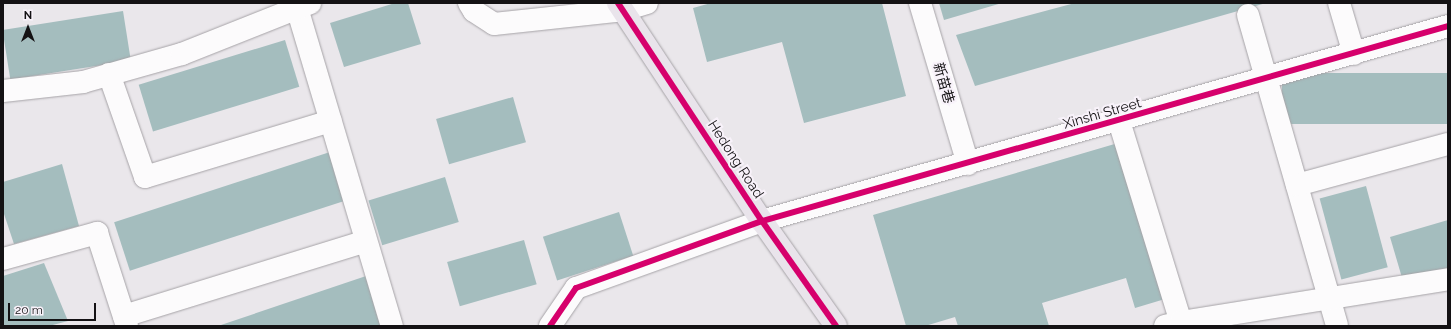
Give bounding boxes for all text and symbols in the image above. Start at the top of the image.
north arrow [8,8,48,48]
text: N [24,9,32,22]
street label: 新苗巷 [930,60,958,106]
street label: Xinshi Street [1061,94,1143,132]
street label: Hedong Road [705,117,767,201]
scale bar [10,295,98,321]
text: 20 m [15,303,43,317]

